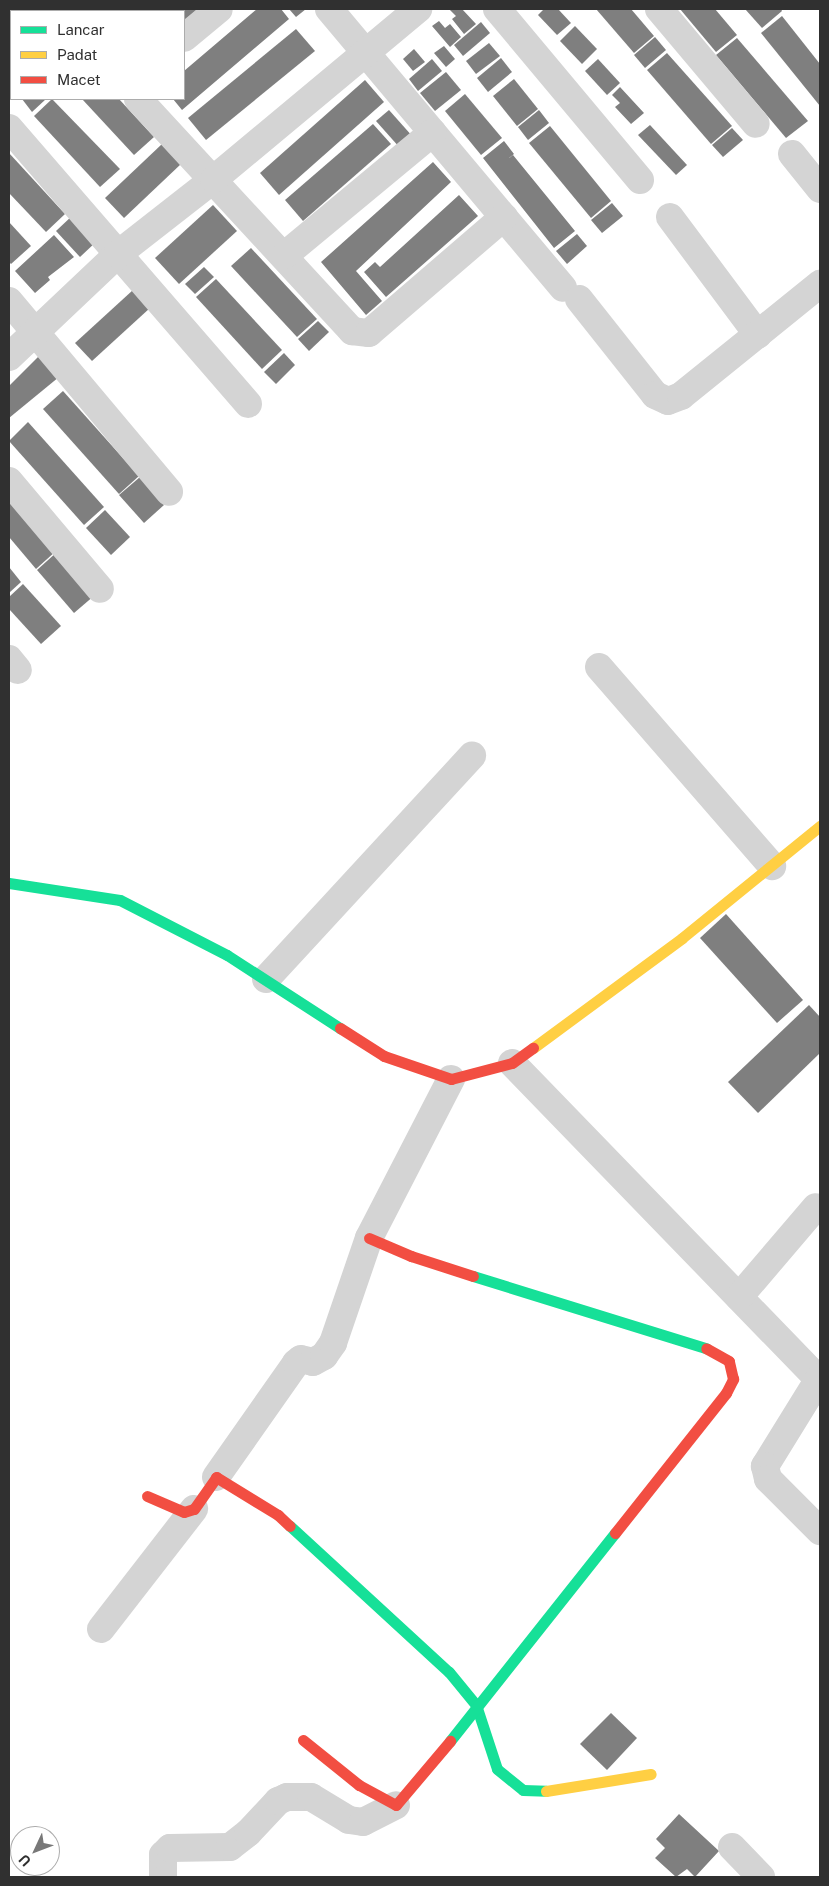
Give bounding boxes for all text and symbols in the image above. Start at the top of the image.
legend [10,10,185,100]
text: Lancar [57,21,105,38]
text: Padat [57,46,97,63]
text: Macet [57,71,101,88]
north arrow [10,1826,60,1876]
text: U [15,1851,34,1870]

